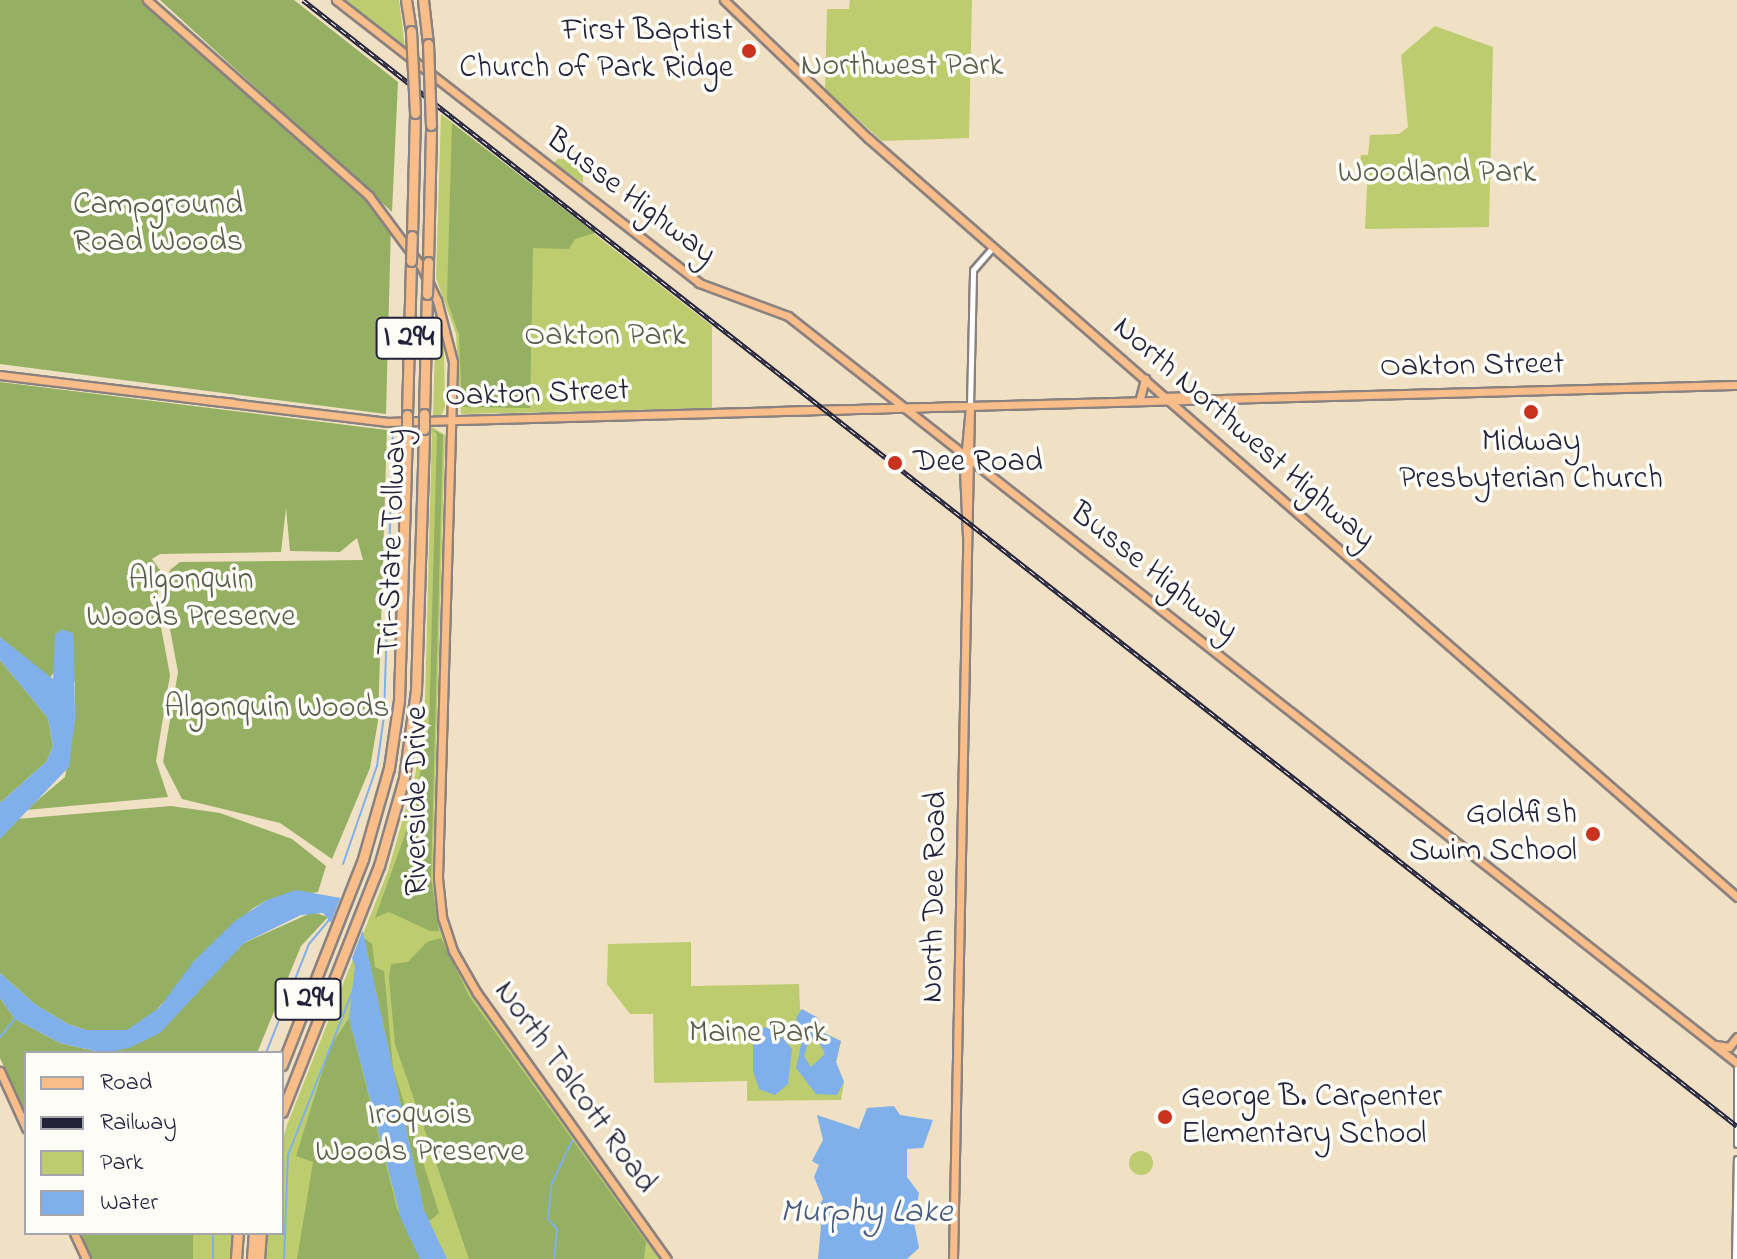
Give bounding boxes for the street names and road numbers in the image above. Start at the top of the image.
street label: Busse Highway [537,121,723,275]
street label: North Northwest Highway [1104,310,1382,558]
road number: I 294 [375,312,443,364]
street label: Oakton Street [1380,346,1564,388]
street label: Oakton Street [444,373,630,417]
street label: Tri-State Tollway [371,428,417,656]
street label: Busse Highway [1061,495,1245,651]
street label: Riverside Drive [399,706,437,896]
street label: North Dee Road [915,791,957,1003]
road number: I 294 [274,973,342,1025]
street label: North Talcott Road [484,974,664,1202]

